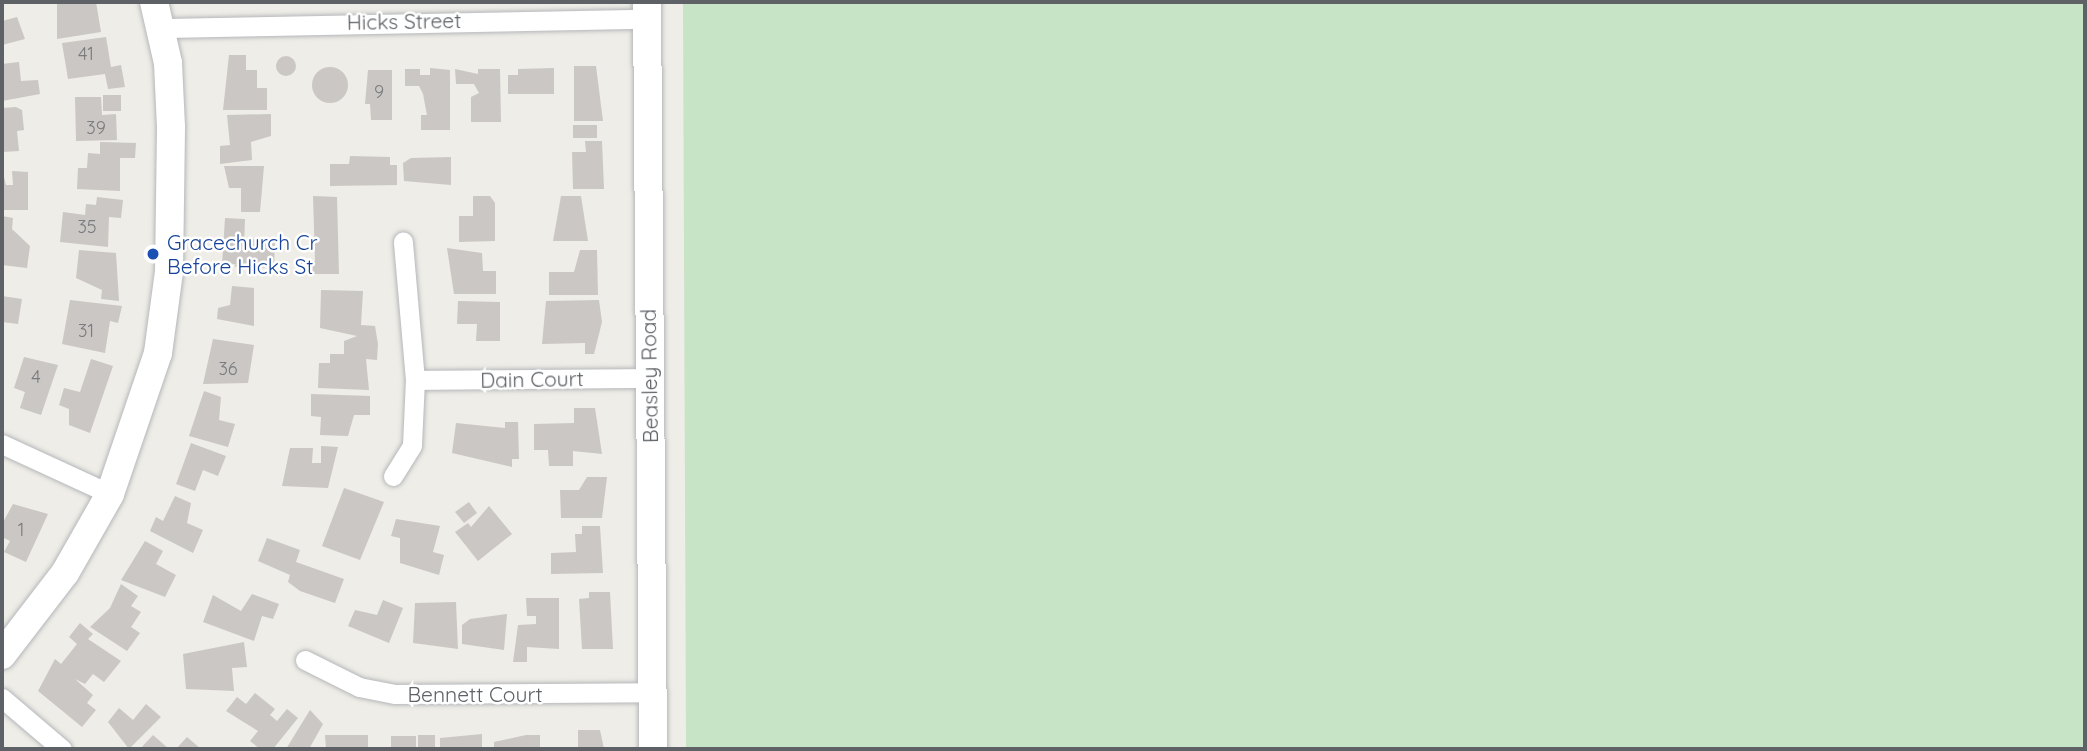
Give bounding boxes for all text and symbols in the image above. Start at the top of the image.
street label: Hicks Street [346,7,462,35]
house number: 41 [78,43,94,65]
house number: 9 [374,81,384,103]
house number: 39 [86,117,106,139]
house number: 35 [77,216,97,238]
place label: Gracechurch Cr Before Hicks St [167,229,318,279]
marker: Gracechurch Cr Before Hicks St [145,246,161,262]
street label: Beasley Road [635,309,663,443]
house number: 31 [78,320,94,342]
house number: 36 [218,358,238,380]
street label: Dain Court [480,365,584,393]
house number: 4 [31,366,41,388]
house number: 1 [18,519,24,541]
street label: Bennett Court [407,681,543,707]

